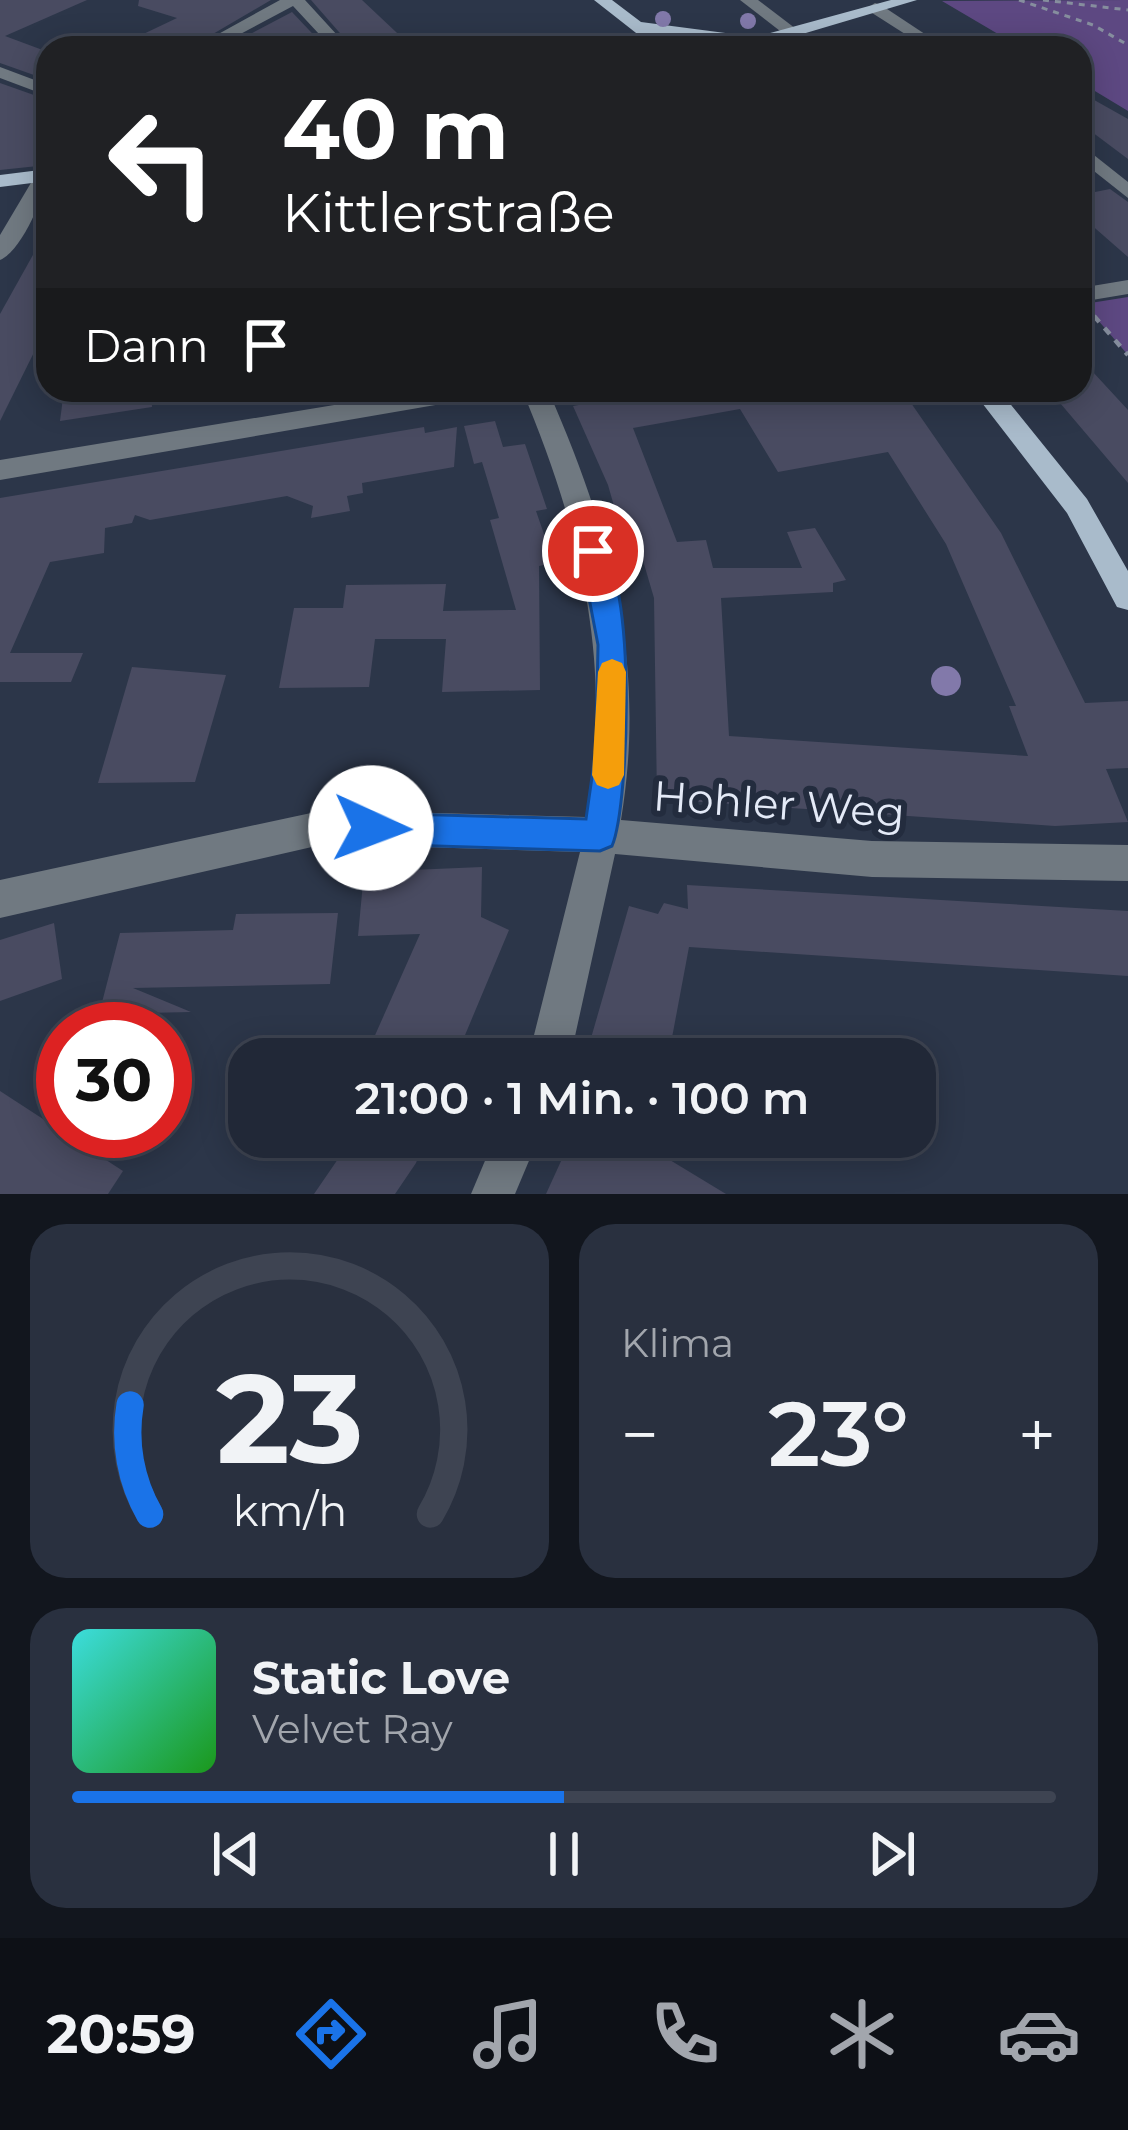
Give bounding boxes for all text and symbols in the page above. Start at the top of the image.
text: 40 m [282,78,509,180]
icon: left [84,84,240,240]
text: Kittlerstraße [282,180,615,246]
icon: arrive [233,312,299,378]
text: Dann [84,318,209,373]
pin [542,500,644,602]
icon: arrive [560,518,626,584]
position arrow [308,765,434,891]
street label: Hohler Weg [652,769,906,839]
speed limit sign: 30 [36,1002,192,1158]
text: 21:00 · 1 Min. · 100 m [355,1070,810,1125]
text: Klima [621,1319,734,1367]
text: 23 [216,1342,363,1494]
text: 23° [768,1379,909,1489]
text: − [621,1394,659,1475]
text: + [1018,1394,1056,1475]
text: km/h [232,1484,347,1537]
text: Static Love [252,1650,510,1705]
text: Velvet Ray [252,1705,453,1753]
icon: previous [203,1821,269,1887]
icon: pause [531,1821,597,1887]
icon: next [859,1821,925,1887]
icon: directions [289,1992,373,2076]
icon: music [466,1992,550,2076]
icon: phone [643,1992,727,2076]
icon: climate [820,1992,904,2076]
icon: car [997,1992,1081,2076]
text: 20:59 [47,2001,196,2067]

